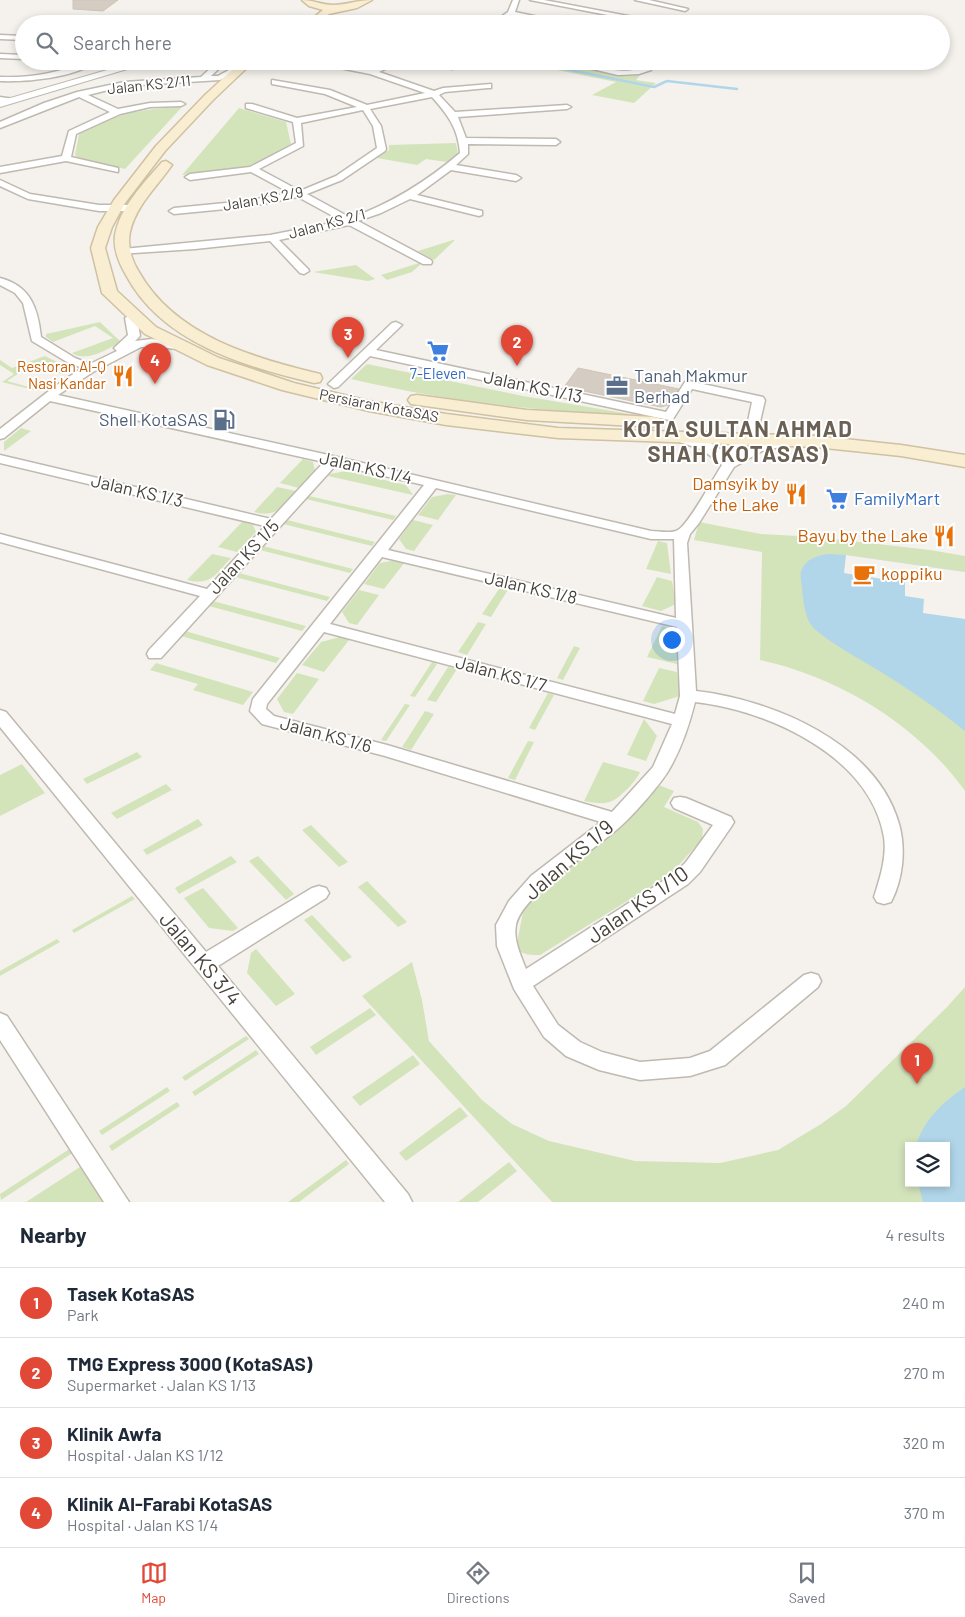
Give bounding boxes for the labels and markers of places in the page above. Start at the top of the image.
pin: 3 [332,317,364,358]
pin: 2 [501,325,533,366]
supermarket icon: 7-Eleven [425,338,451,364]
pin: 4 [139,343,171,384]
place label: Restoran Al-Q Nasi Kandar [17,357,107,392]
restaurant icon: Restoran Al-Q Nasi Kandar [110,363,136,389]
place label: 7-Eleven [410,364,466,382]
place label: Tanah Makmur Berhad [634,364,748,407]
office icon: Tanah Makmur Berhad [604,373,630,399]
fuel station icon: Shell KotaSAS [211,407,237,433]
place label: Shell KotaSAS [99,408,208,430]
place label: Damsyik by the Lake [692,472,779,515]
restaurant icon: Damsyik by the Lake [783,481,809,507]
supermarket icon: FamilyMart [824,486,850,512]
place label: FamilyMart [854,487,940,509]
restaurant icon: Bayu by the Lake [931,523,957,549]
place label: Bayu by the Lake [798,524,928,546]
cafe icon: koppiku [851,561,877,587]
place label: koppiku [881,562,943,584]
pin: 1 [901,1043,933,1084]

